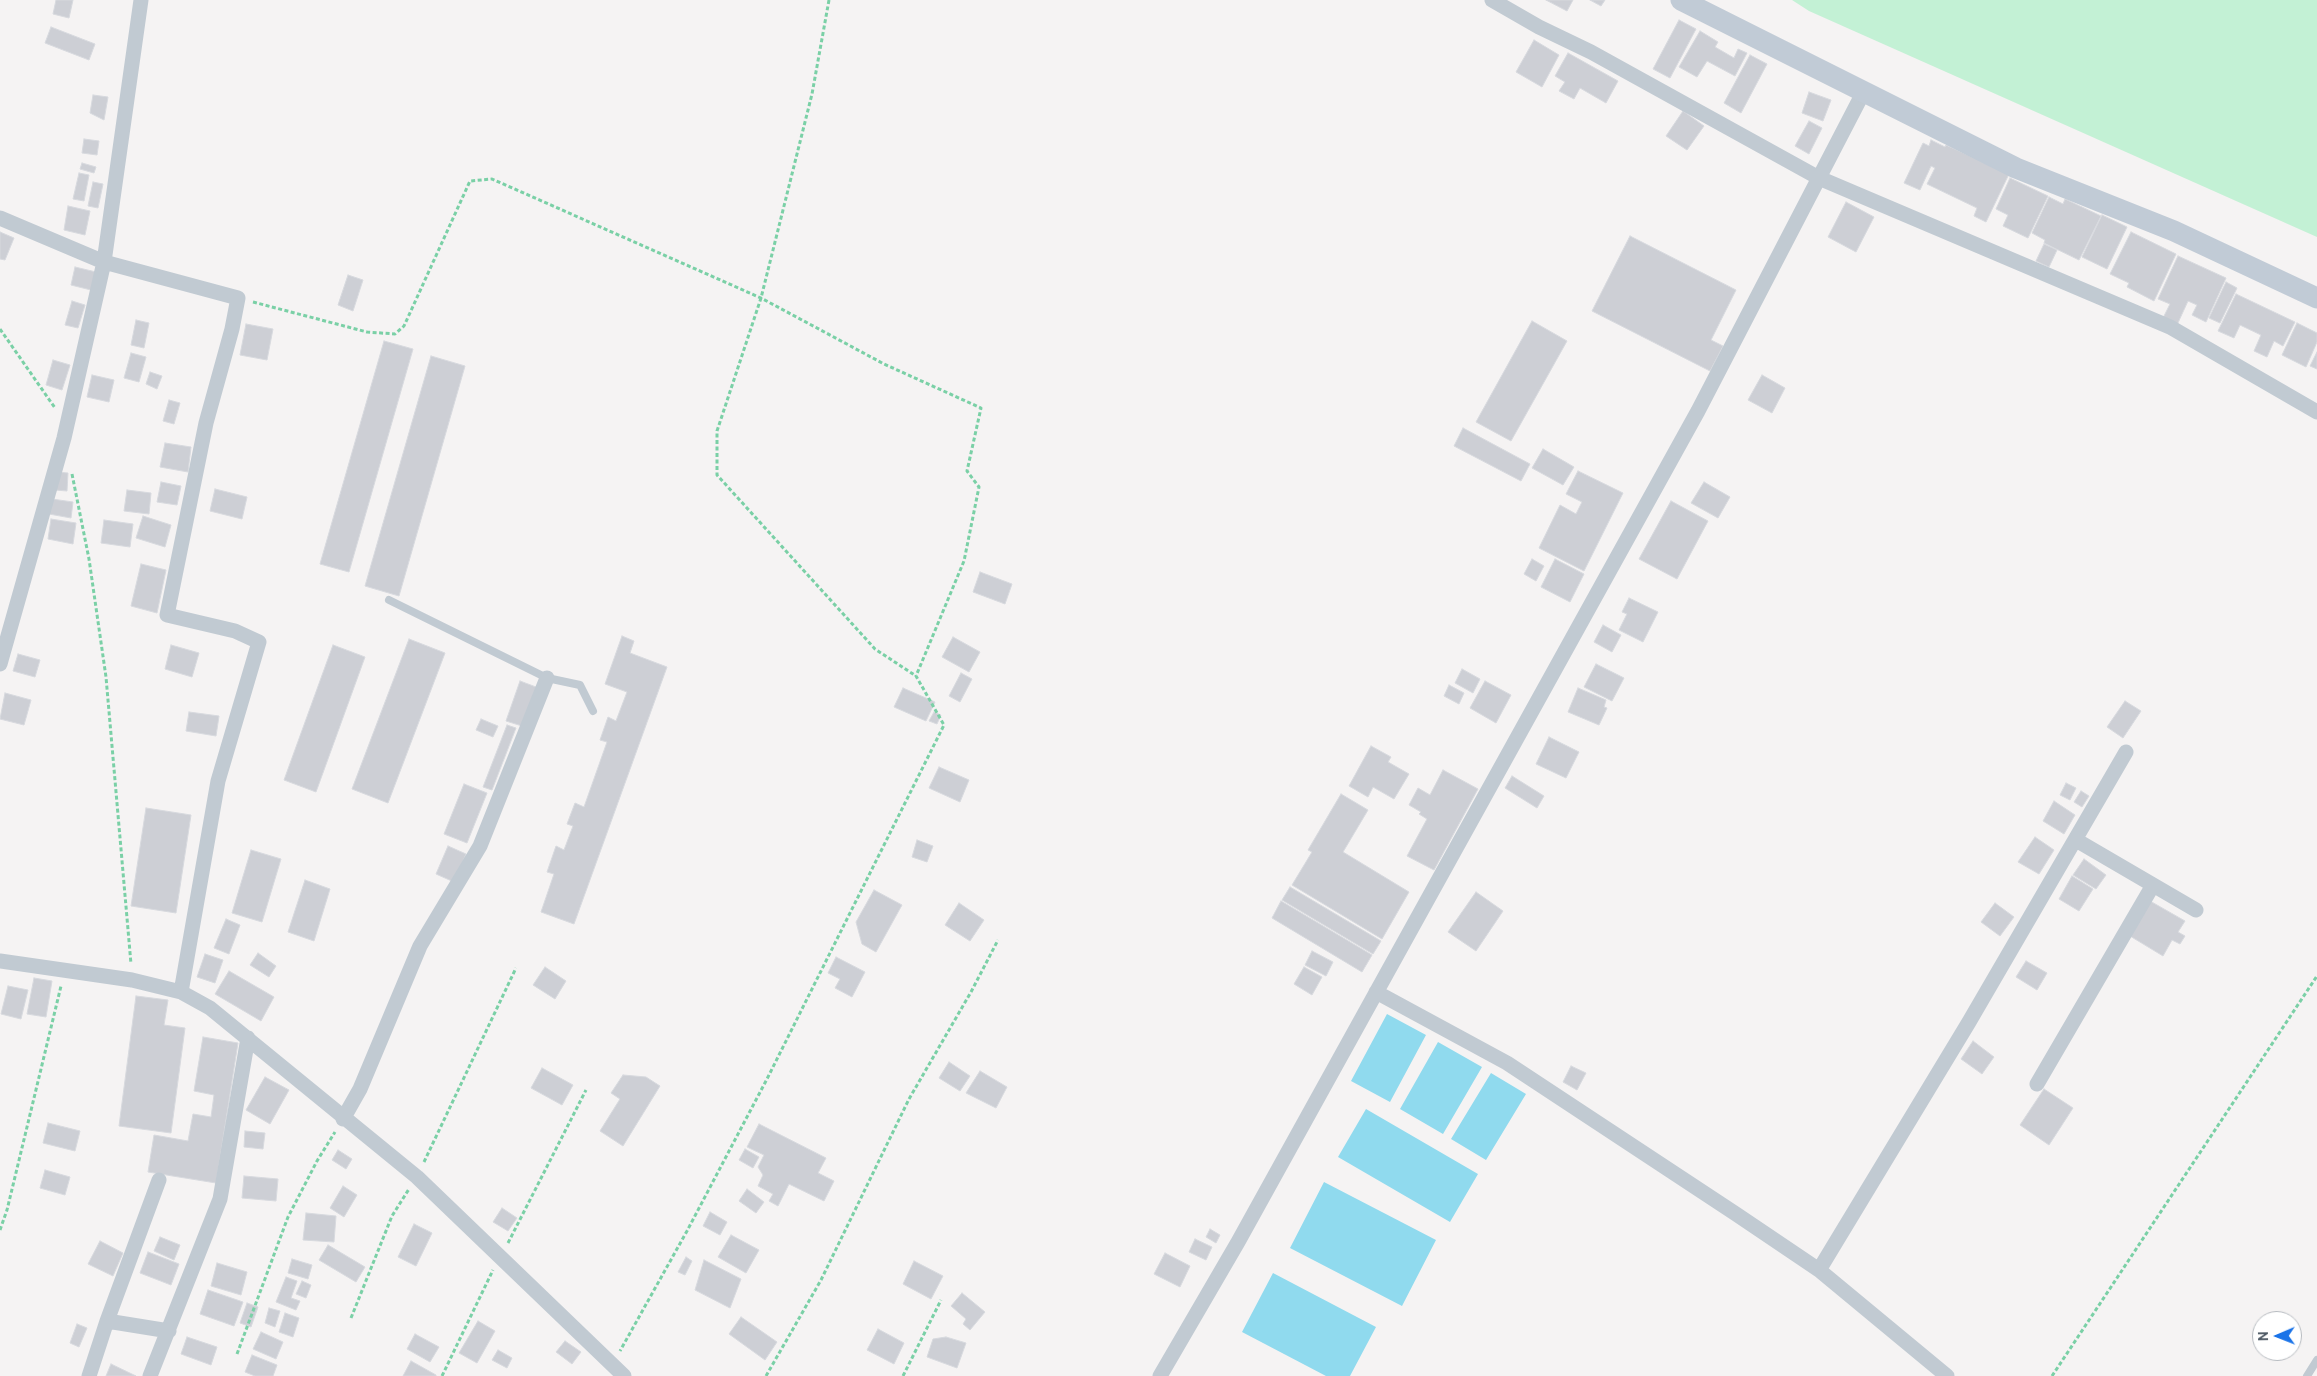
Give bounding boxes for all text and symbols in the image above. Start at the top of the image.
north arrow [2252,1311,2302,1361]
text: N [2254,1331,2272,1341]

